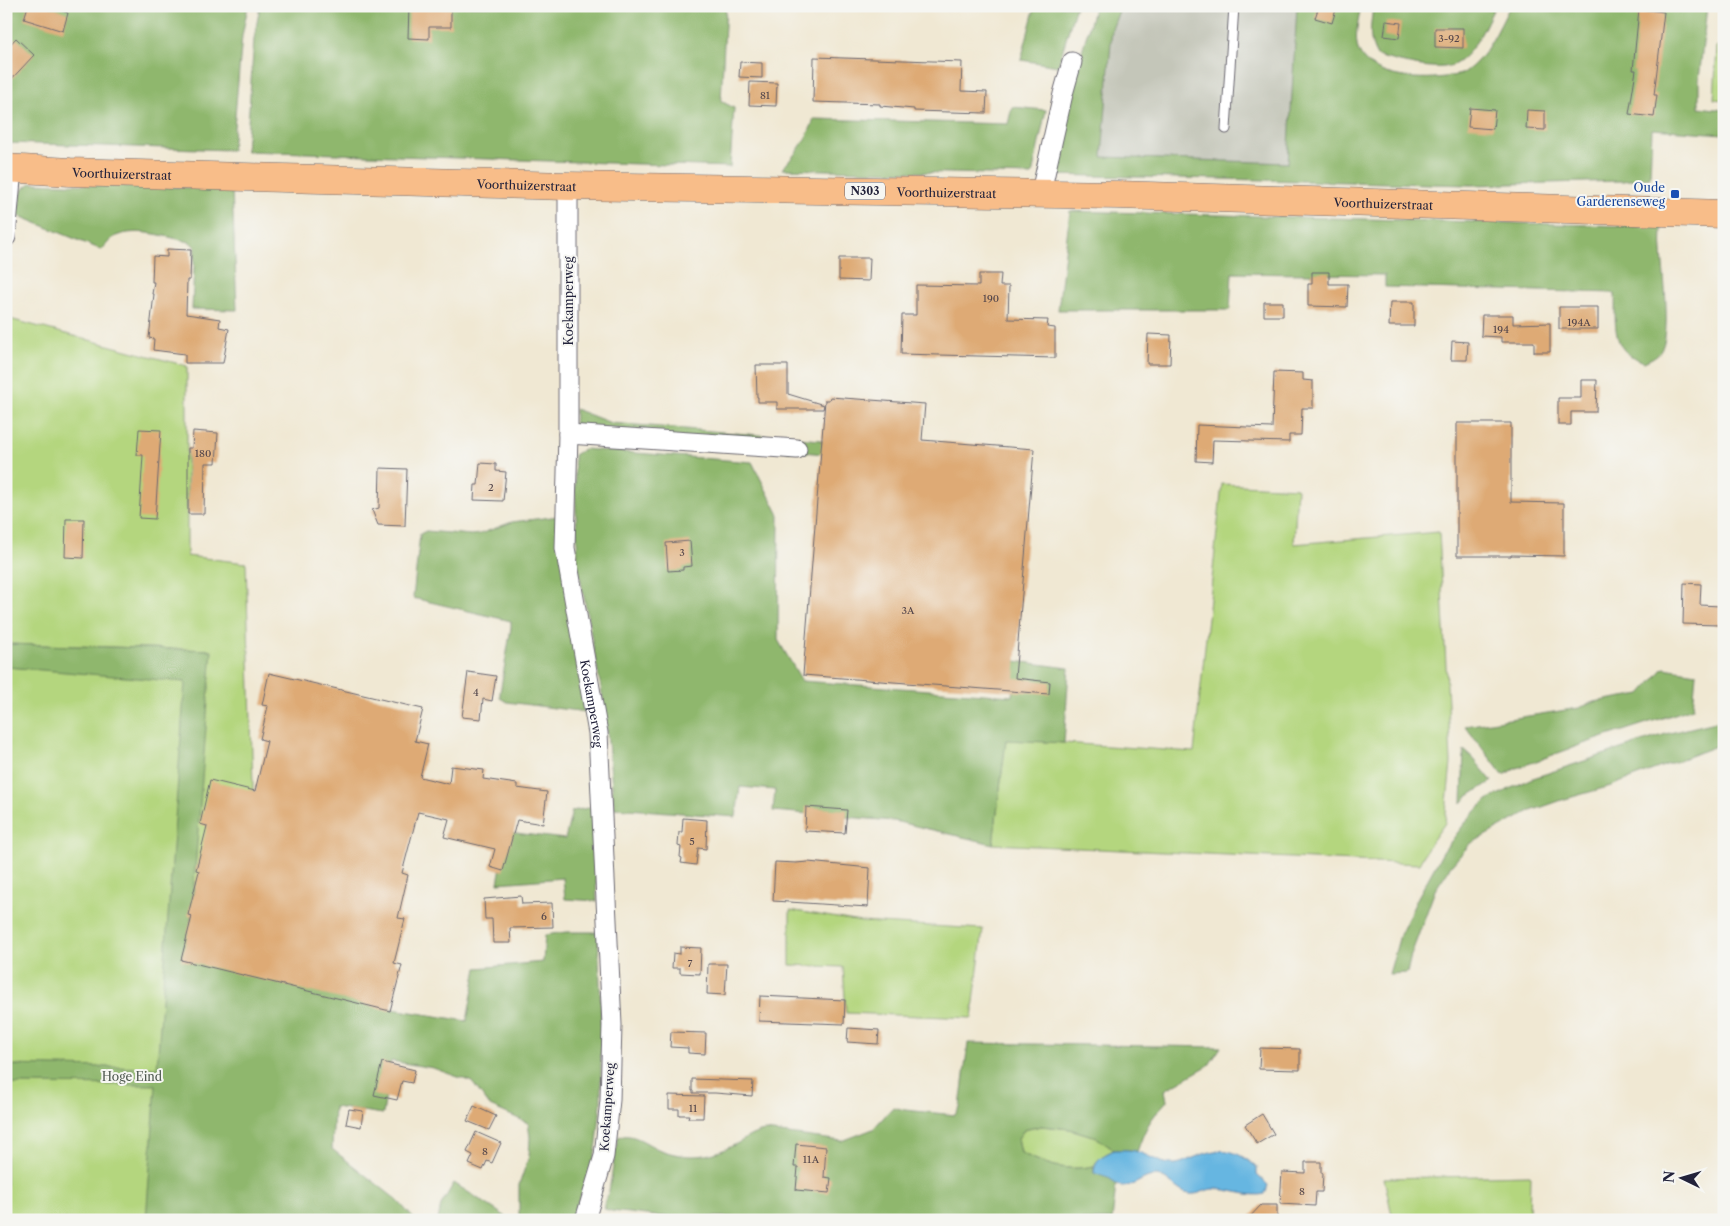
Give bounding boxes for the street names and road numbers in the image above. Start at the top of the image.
street label: Voorthuizerstraat [71,165,173,182]
street label: Voorthuizerstraat [476,176,577,194]
road number: N303 [845,182,885,200]
street label: Voorthuizerstraat [896,184,997,201]
street label: Voorthuizerstraat [1332,194,1434,212]
street label: Koekamperweg [561,256,576,346]
street label: Koekamperweg [578,658,606,749]
street label: Koekamperweg [596,1061,618,1152]

